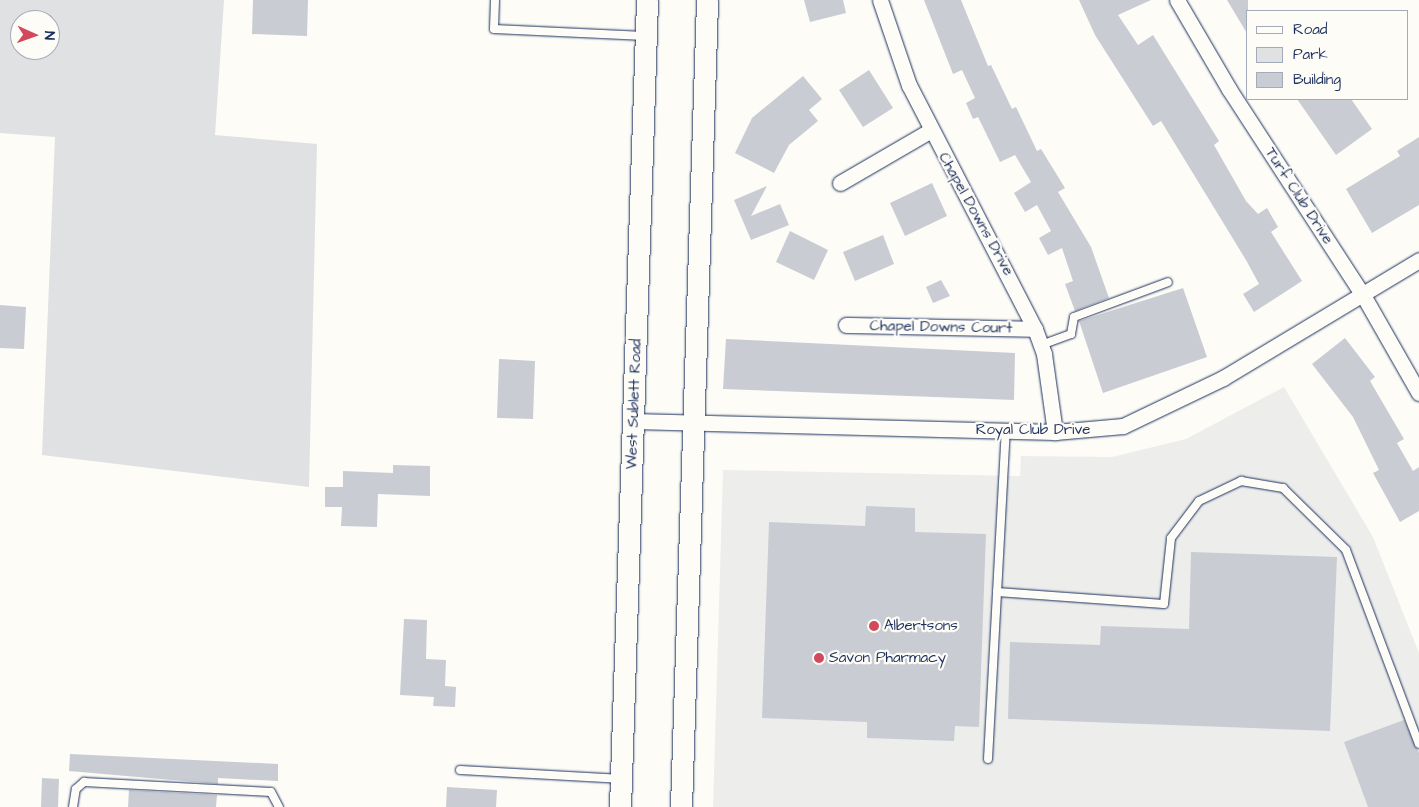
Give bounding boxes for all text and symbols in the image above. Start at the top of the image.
north arrow [10,10,60,60]
legend [1246,10,1409,100]
text: Road [1293,19,1327,40]
text: N [39,31,59,40]
text: Park [1293,44,1328,65]
text: Building [1293,69,1341,90]
street label: Turf Club Drive [1261,144,1337,248]
street label: Chapel Downs Drive [935,149,1017,279]
street label: Chapel Downs Court [869,317,1013,337]
street label: West Sublett Road [623,338,645,470]
street label: Royal Club Drive [976,421,1090,439]
place label: Albertsons [884,617,958,635]
marker: Albertsons [868,620,880,632]
place label: Savon Pharmacy [829,649,946,667]
marker: Savon Pharmacy [813,652,825,664]

